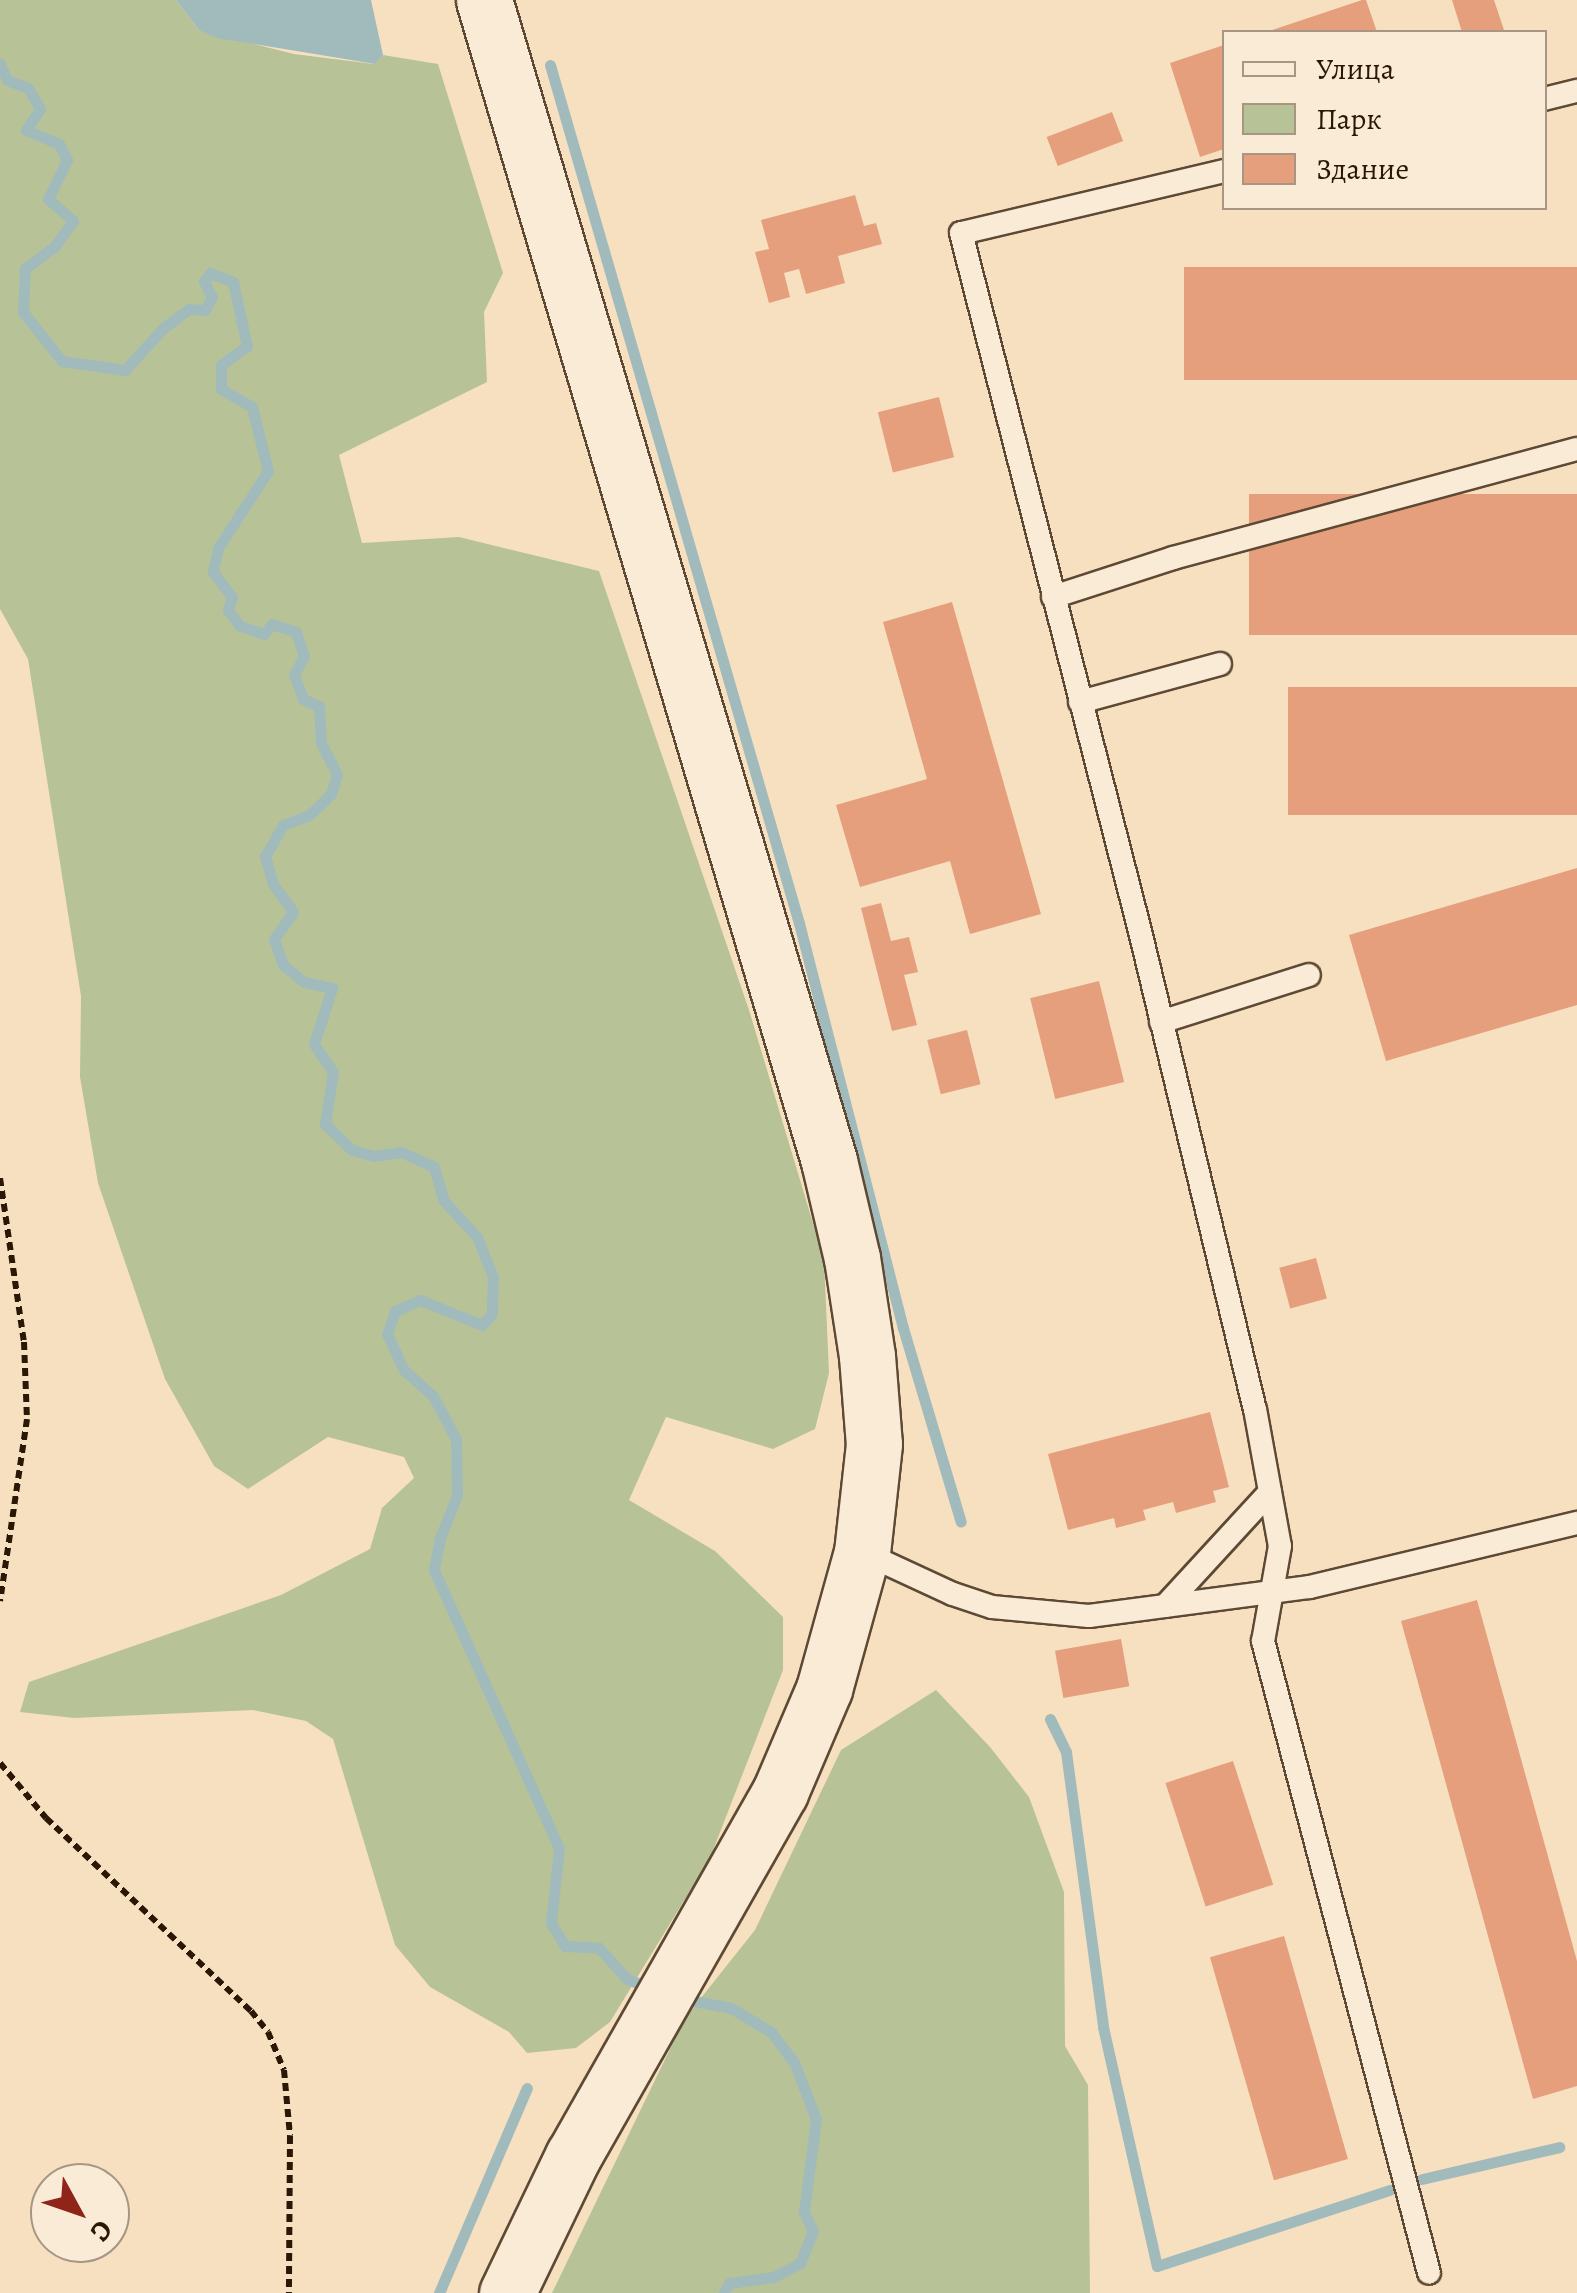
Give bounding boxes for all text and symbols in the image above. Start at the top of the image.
legend [1222,30,1547,210]
text: Улица [1316,49,1395,89]
text: Парк [1316,99,1382,139]
text: Здание [1316,149,1409,189]
north arrow [30,2163,130,2263]
text: С [81,2212,122,2250]

